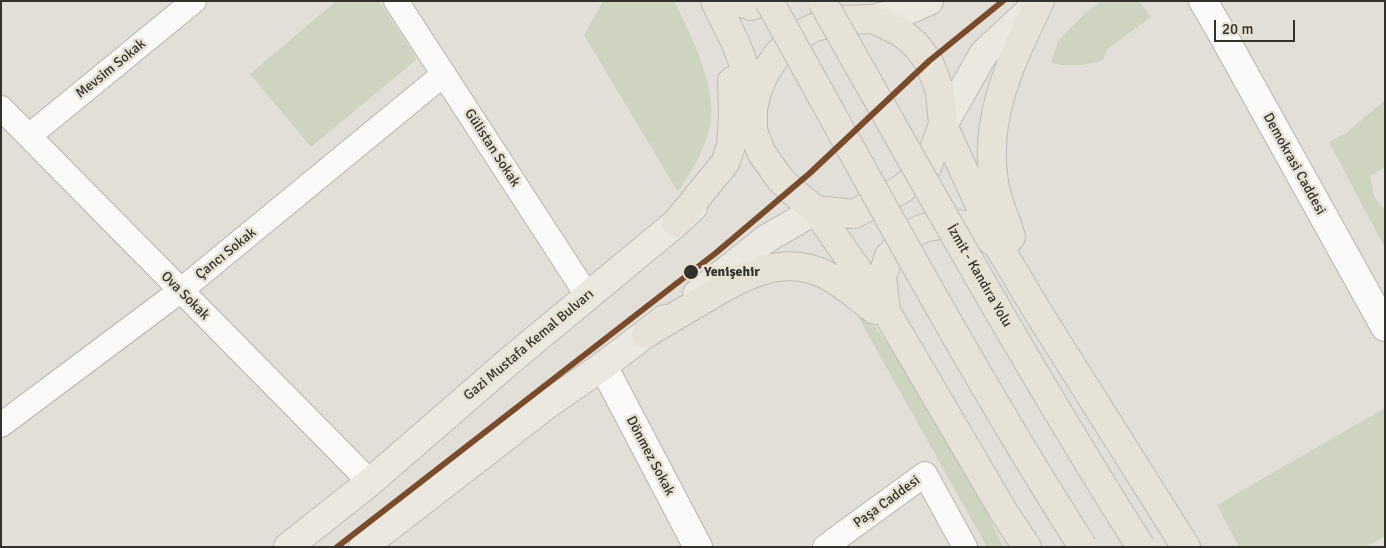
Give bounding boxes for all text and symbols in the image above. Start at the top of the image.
scale bar [1216,10,1297,42]
text: 20 m [1222,20,1253,38]
street label: Mevsim Sokak [73,36,149,102]
street label: Gülistan Sokak [461,106,523,190]
street label: Demokrasi Caddesi [1259,110,1329,218]
street label: İzmit - Kandıra Yolu [943,222,1015,330]
street label: Çancı Sokak [192,225,260,283]
marker: Yenişehir [682,263,700,281]
place label: Yenişehir [704,264,760,280]
street label: Ova Sokak [157,268,213,324]
street label: Gazi Mustafa Kemal Bulvarı [461,286,597,404]
street label: Dönmez Sokak [622,413,678,499]
street label: Paşa Caddesi [850,472,924,532]

